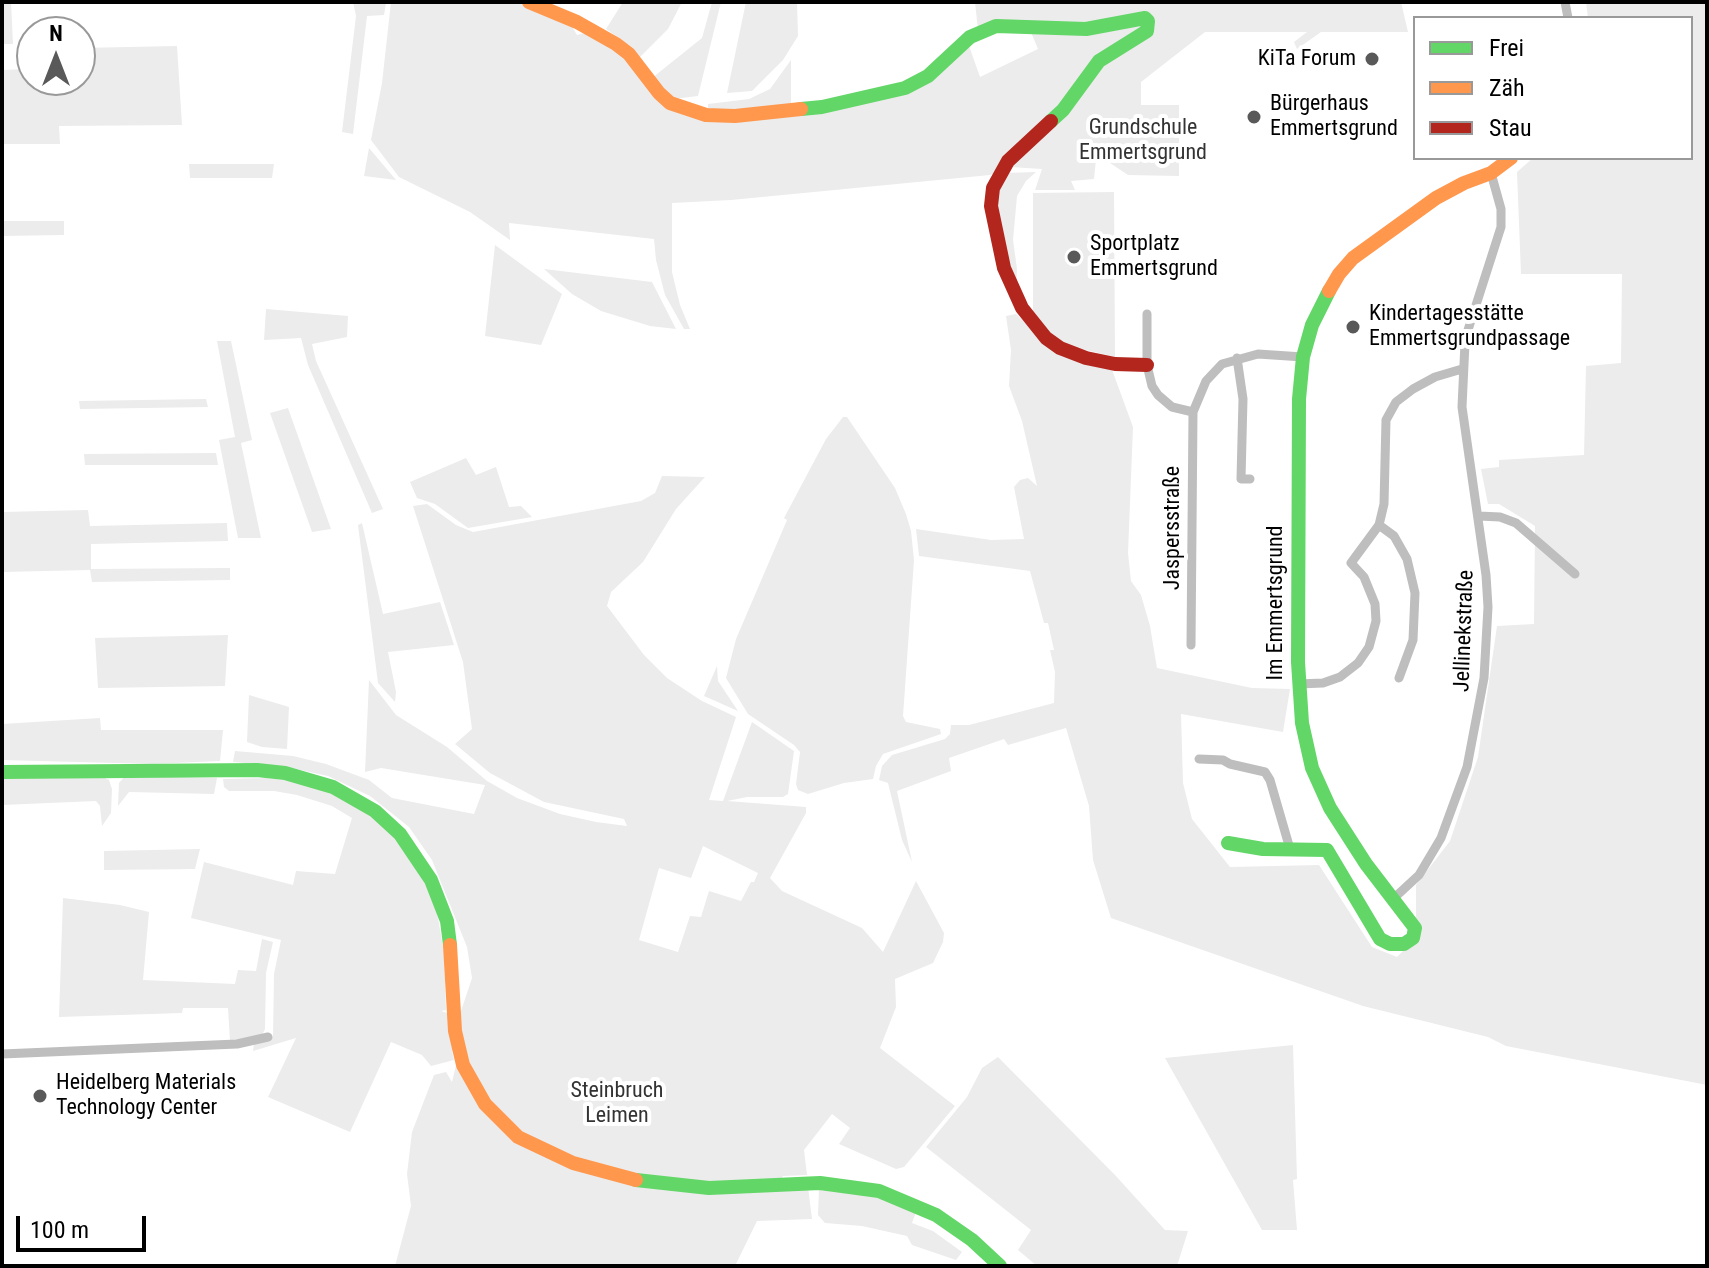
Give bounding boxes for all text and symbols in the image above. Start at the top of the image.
north arrow [16,16,96,96]
legend [1413,16,1693,160]
text: N [49,21,63,46]
text: Frei [1489,34,1524,62]
place label: KiTa Forum [1258,46,1356,72]
marker: KiTa Forum [1363,50,1381,68]
text: Zäh [1489,74,1525,102]
place label: Bürgerhaus Emmertsgrund [1270,91,1398,142]
marker: Bürgerhaus Emmertsgrund [1245,108,1263,126]
text: Stau [1489,114,1532,142]
park label: Grundschule Emmertsgrund [1079,115,1207,166]
place label: Sportplatz Emmertsgrund [1090,231,1218,282]
marker: Sportplatz Emmertsgrund [1065,248,1083,266]
place label: Kindertagesstätte Emmertsgrundpassage [1369,301,1570,352]
marker: Kindertagesstätte Emmertsgrundpassage [1344,318,1362,336]
street label: Jaspersstraße [1160,466,1186,590]
street label: Im Emmertsgrund [1263,525,1289,681]
street label: Jellinekstraße [1450,570,1480,692]
place label: Heidelberg Materials Technology Center [56,1070,236,1122]
park label: Steinbruch Leimen [571,1078,663,1130]
marker: Heidelberg Materials Technology Center [31,1087,49,1105]
scale bar [20,1200,150,1250]
text: 100 m [30,1216,89,1244]

